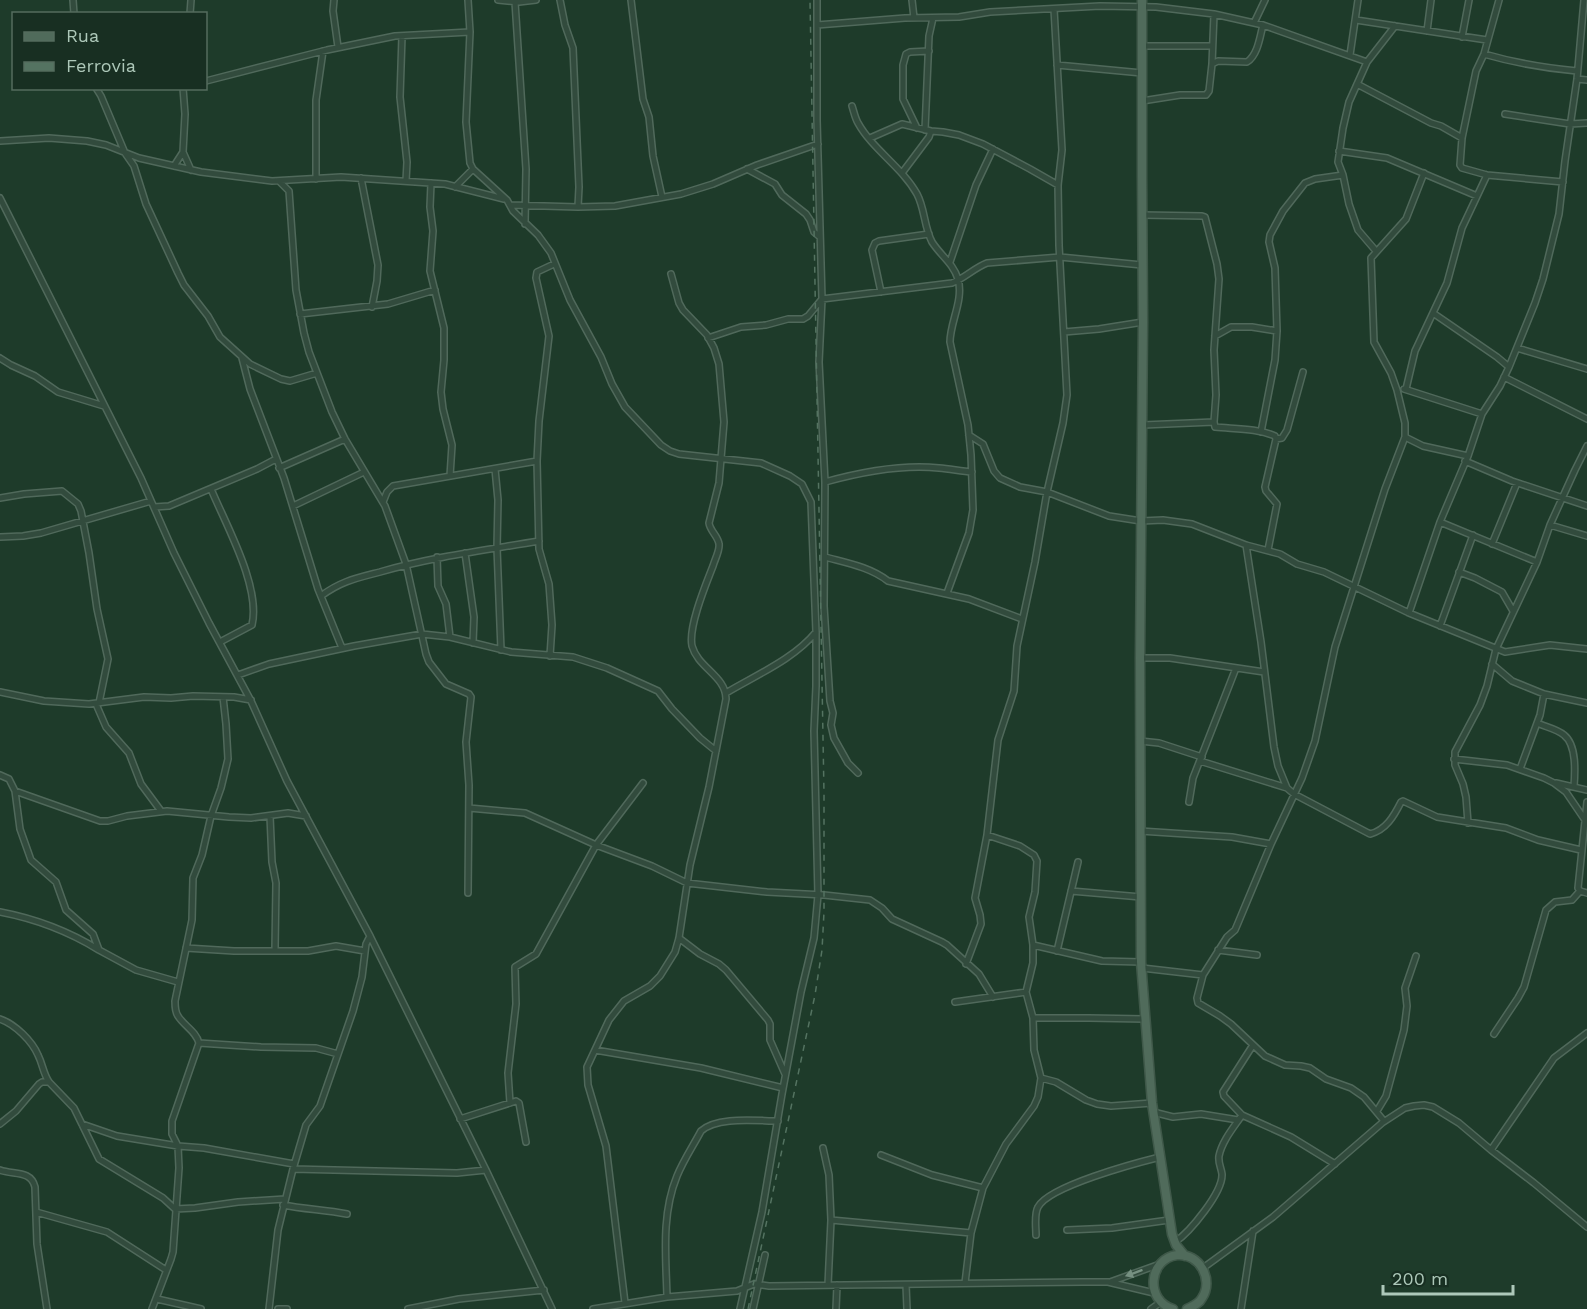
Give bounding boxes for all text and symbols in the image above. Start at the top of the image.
legend [12,12,207,90]
text: Rua [66,25,99,46]
text: Ferrovia [66,55,136,76]
scale bar [1383,1258,1514,1296]
text: 200 m [1392,1268,1448,1289]
one-way arrow [1125,1269,1143,1279]

